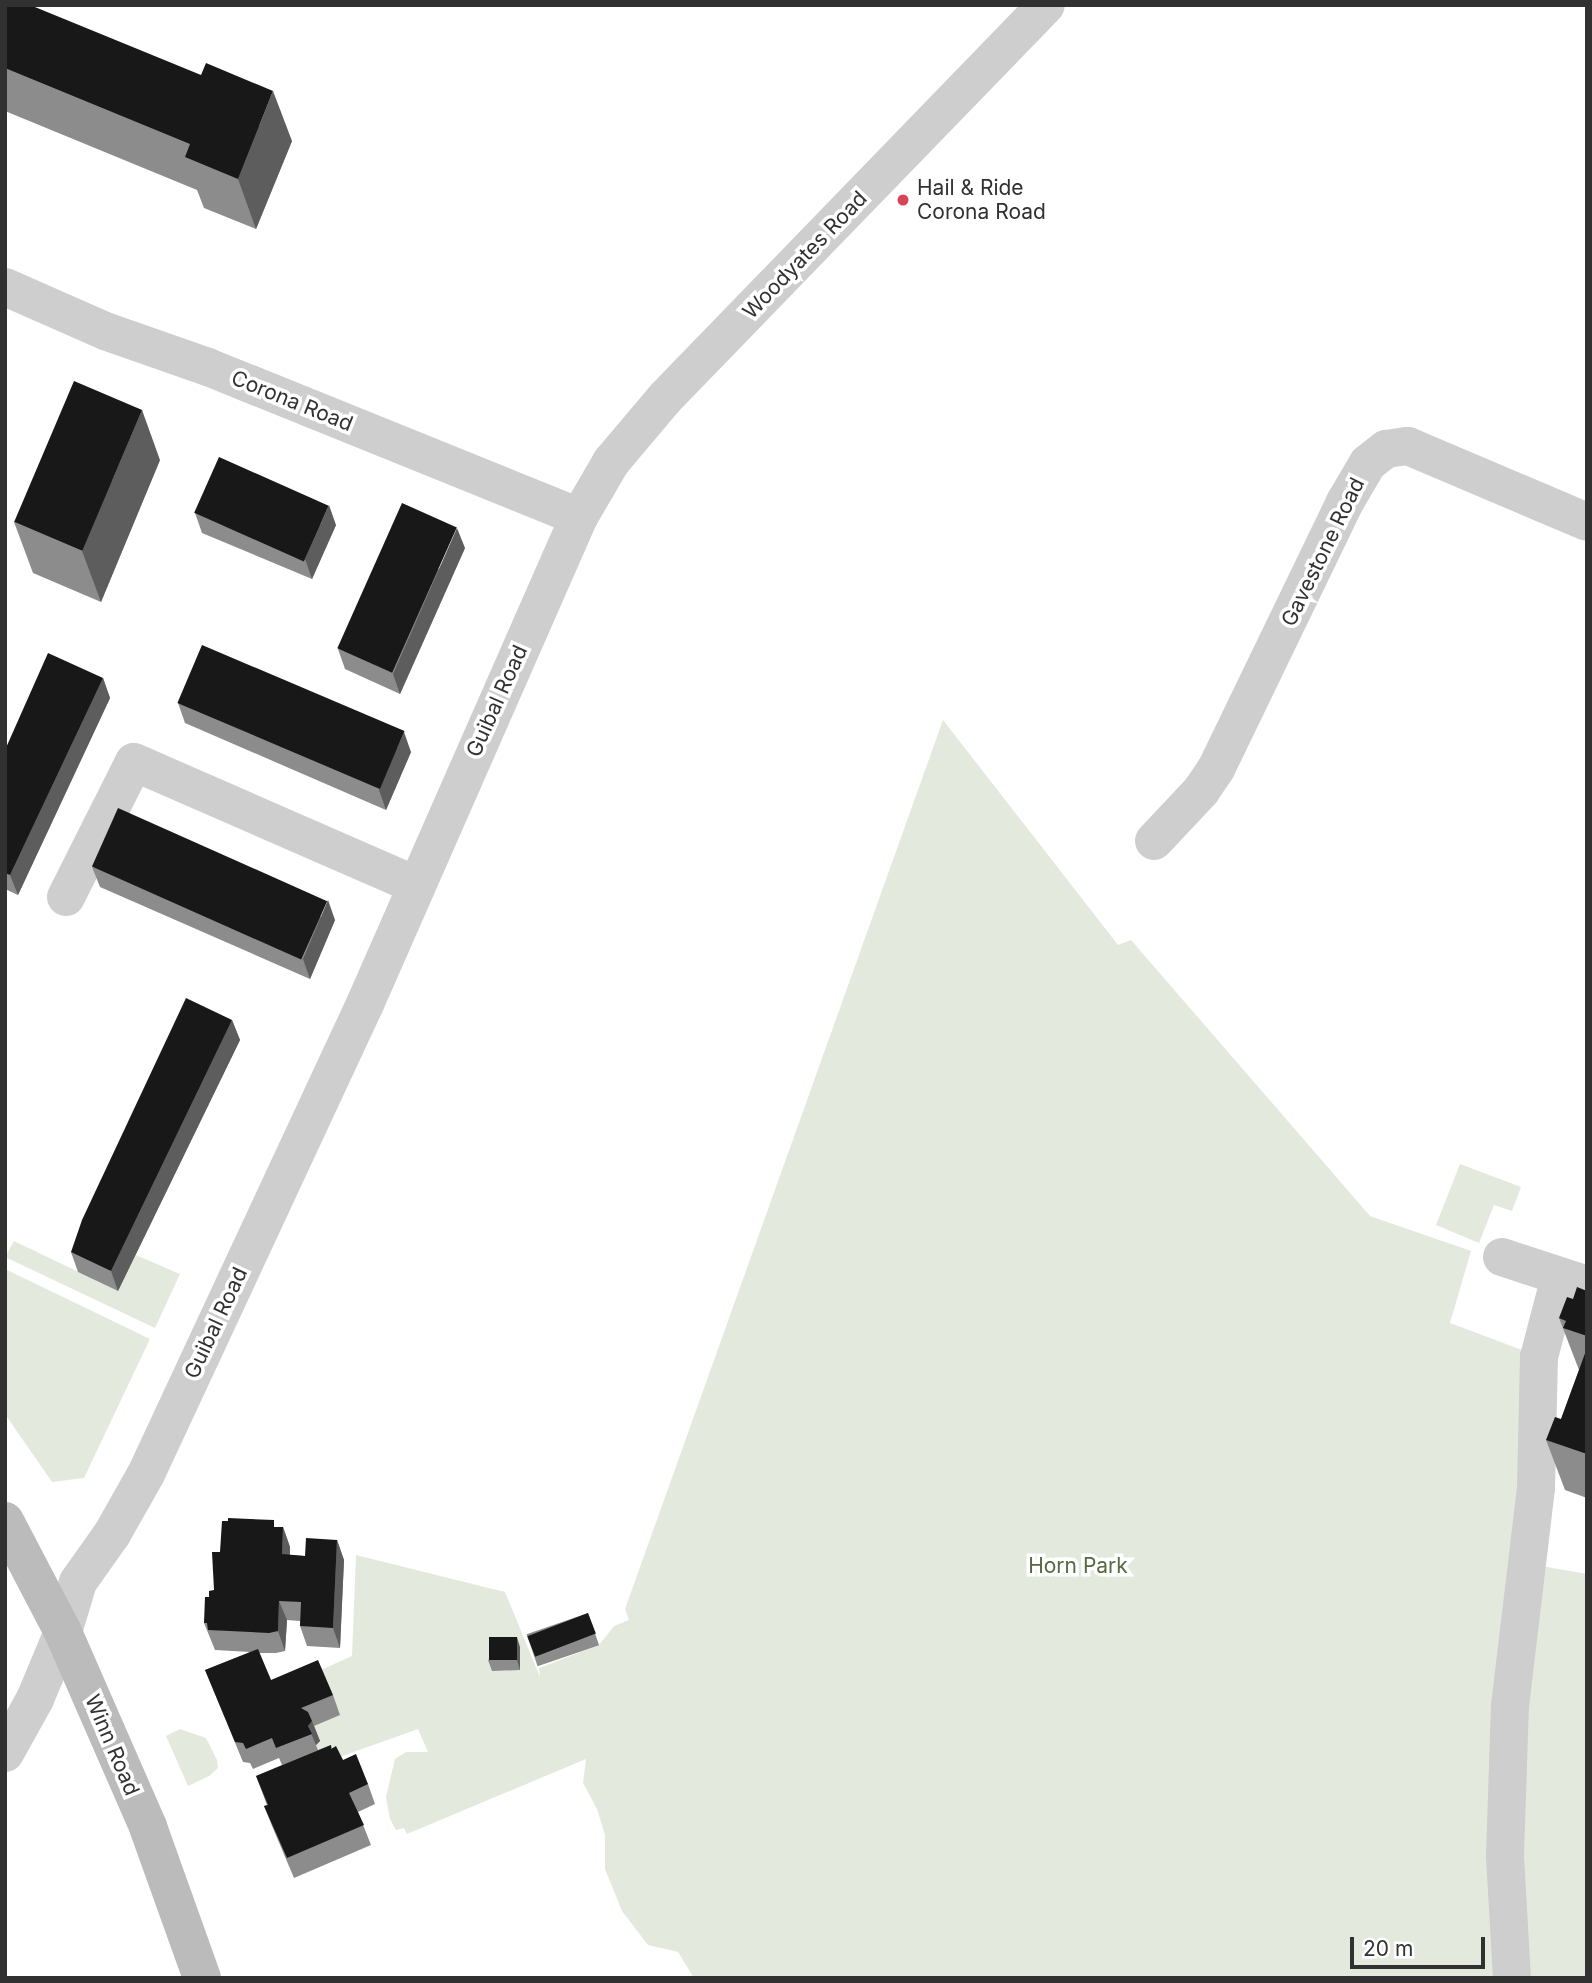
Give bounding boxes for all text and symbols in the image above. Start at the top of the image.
place label: Hail & Ride Corona Road [917,175,1046,225]
street label: Woodyates Road [738,186,872,324]
marker: Hail & Ride Corona Road [895,192,911,208]
street label: Corona Road [228,365,356,437]
street label: Gavestone Road [1276,474,1370,630]
street label: Guibal Road [461,641,533,761]
street label: Guibal Road [179,1263,253,1383]
park label: Horn Park [1028,1553,1128,1579]
street label: Winn Road [79,1691,145,1799]
scale bar [1354,1924,1489,1968]
text: 20 m [1363,1936,1413,1961]

